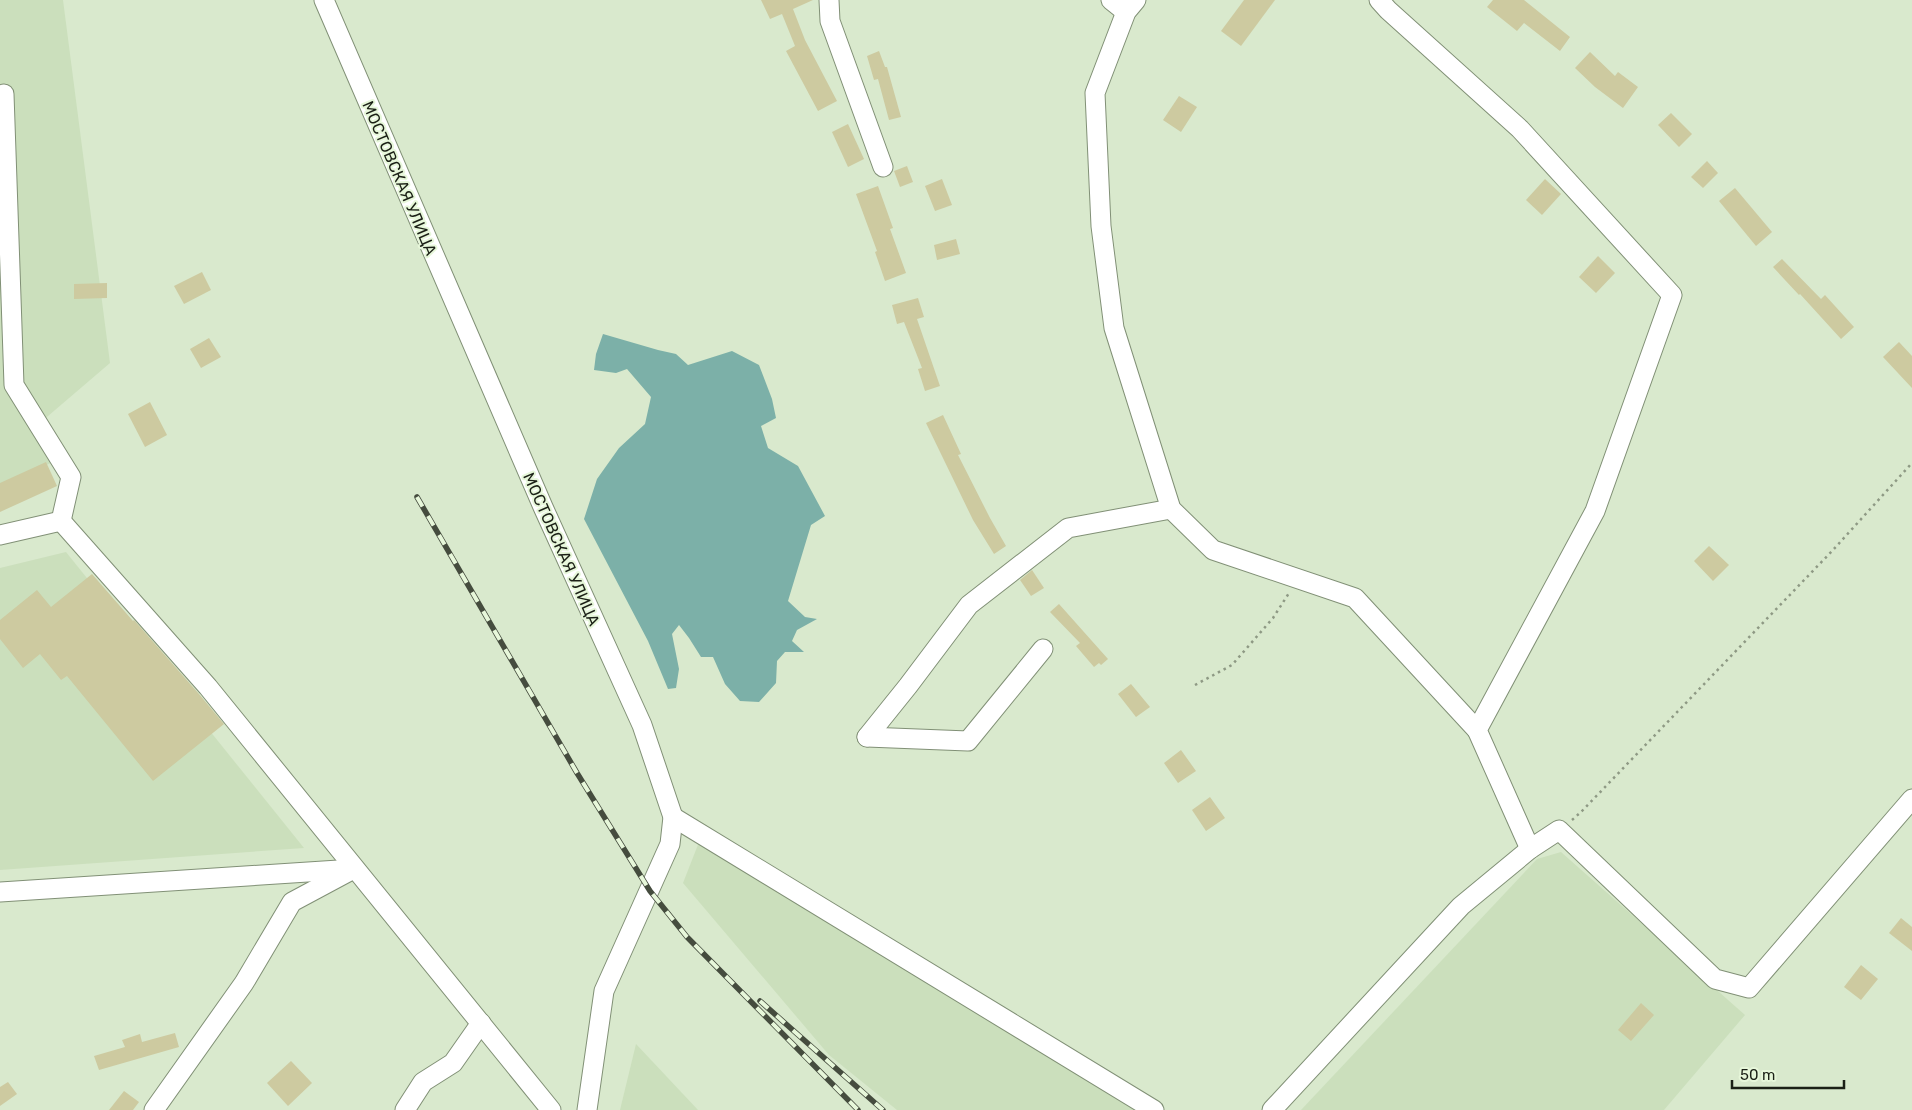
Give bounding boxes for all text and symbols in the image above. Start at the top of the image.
street label: МОСТОВСКАЯ УЛИЦА [358,98,441,258]
street label: МОСТОВСКАЯ УЛИЦА [519,470,604,629]
scale bar [1732,1058,1844,1090]
text: 50 m [1740,1066,1775,1084]

